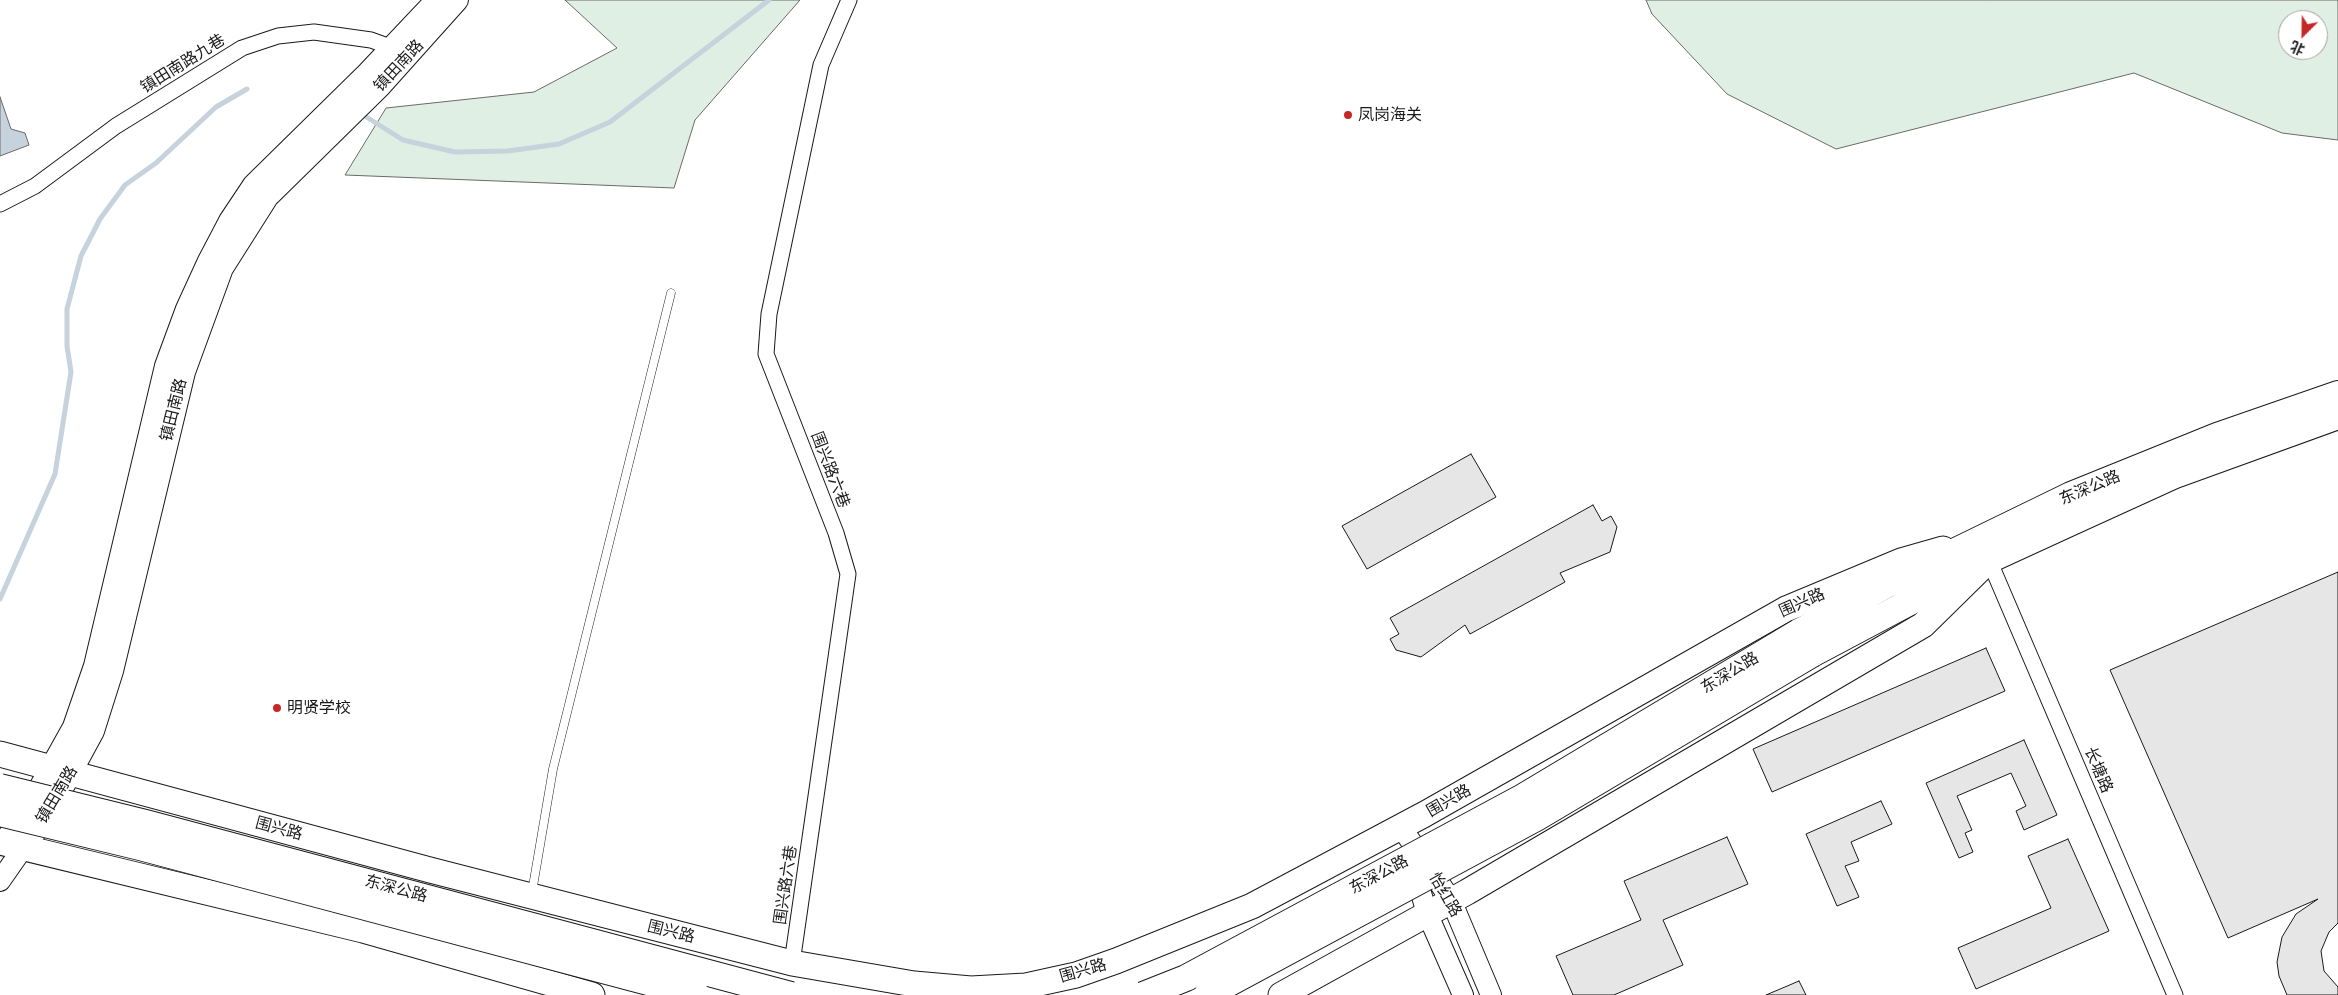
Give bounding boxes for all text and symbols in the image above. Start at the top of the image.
north arrow [2278,10,2328,60]
street label: 镇田南路九巷 [137,30,229,98]
street label: 镇田南路 [370,36,428,96]
text: 北 [2288,37,2307,59]
place label: 凤岗海关 [1358,105,1422,125]
marker: 凤岗海关 [1342,109,1354,121]
street label: 镇田南路 [157,377,191,443]
street label: 围兴路六巷 [807,429,853,511]
street label: 东深公路 [2057,467,2123,509]
street label: 围兴路 [1776,584,1828,622]
street label: 东深公路 [1698,648,1762,698]
place label: 明贤学校 [287,698,351,718]
marker: 明贤学校 [271,702,283,714]
street label: 长塘路 [2080,744,2116,796]
street label: 镇田南路 [32,763,82,827]
street label: 围兴路 [1423,781,1475,821]
street label: 围兴路 [253,814,305,844]
street label: 围兴路六巷 [771,844,801,926]
street label: 东深公路 [1346,852,1412,898]
street label: 怡红路 [1425,869,1465,921]
street label: 东深公路 [363,871,429,907]
street label: 围兴路 [645,917,697,947]
street label: 围兴路 [1057,955,1109,987]

